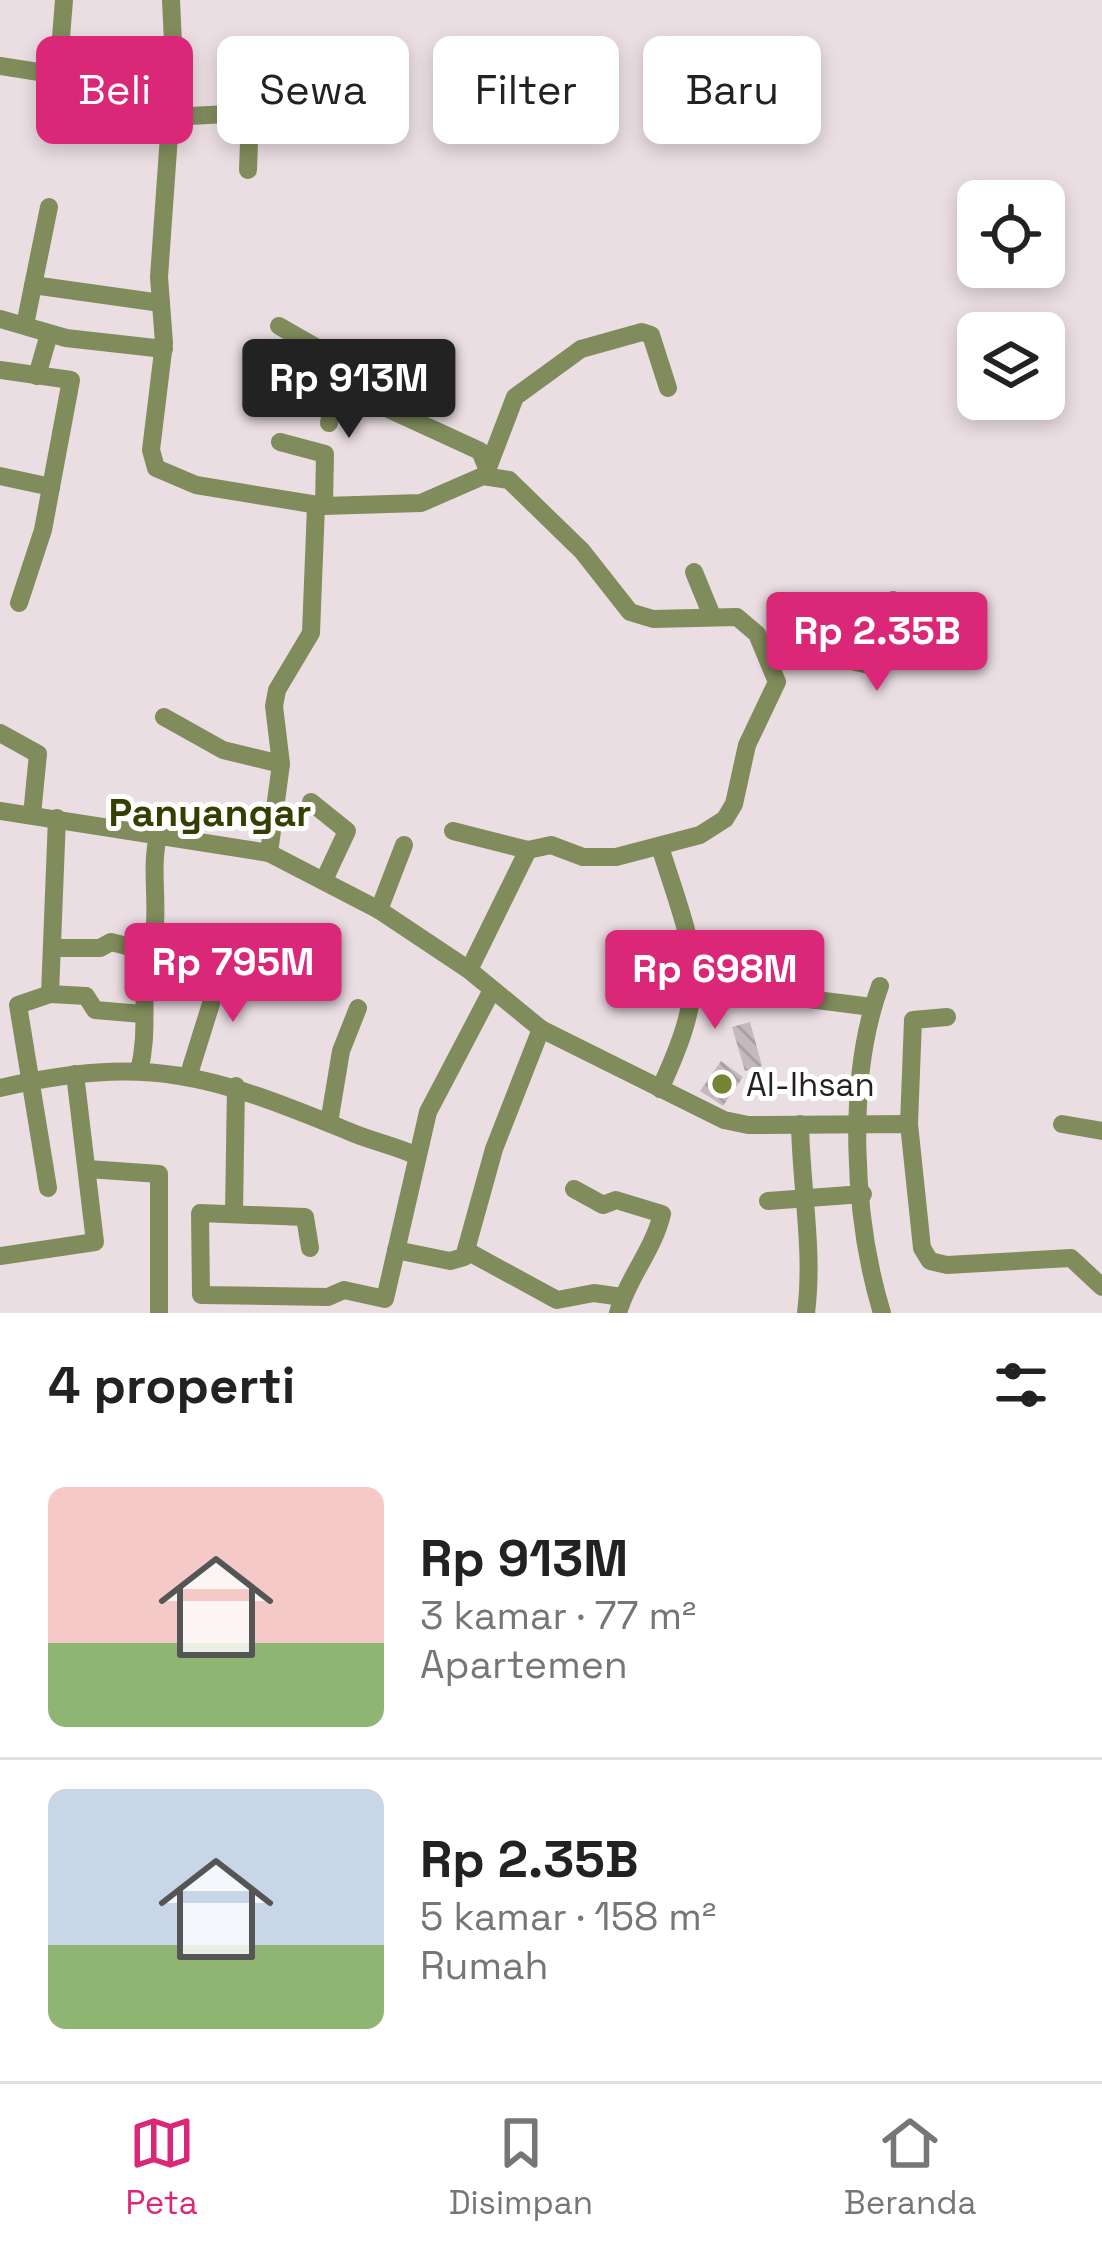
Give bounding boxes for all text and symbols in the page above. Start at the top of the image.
chip: Beli [36,36,193,144]
chip: Sewa [217,36,409,144]
chip: Filter [433,36,619,144]
chip: Baru [643,36,821,144]
map controls [957,180,1065,420]
button: locate [957,180,1065,288]
button: layers [957,312,1065,420]
pin: Rp 913M [238,339,460,441]
text: Rp 913M [269,353,429,402]
pin: Rp 2.35B [753,592,1001,694]
text: Rp 2.35B [793,606,961,655]
district label: Panyangar [109,788,311,837]
pin: Rp 795M [122,923,344,1025]
pin: Rp 698M [604,930,826,1032]
text: Rp 795M [152,937,314,986]
text: Rp 698M [632,944,798,993]
place label: Al-Ihsan [746,1064,875,1106]
marker: Al-Ihsan [709,1071,735,1097]
icon: filters [988,1352,1054,1418]
text: 4 properti [48,1353,295,1418]
text: Rp 913M [420,1526,628,1591]
icon: home [144,1535,288,1679]
text: 3 kamar · 77 m² [420,1591,696,1640]
text: Apartemen [420,1640,628,1689]
text: Rp 2.35B [420,1827,639,1892]
icon: home [144,1837,288,1981]
text: 5 kamar · 158 m² [420,1892,716,1941]
text: Rumah [420,1941,548,1990]
tab: Peta [125,2110,198,2224]
tab: Disimpan [449,2110,593,2224]
tab: Beranda [844,2110,977,2224]

